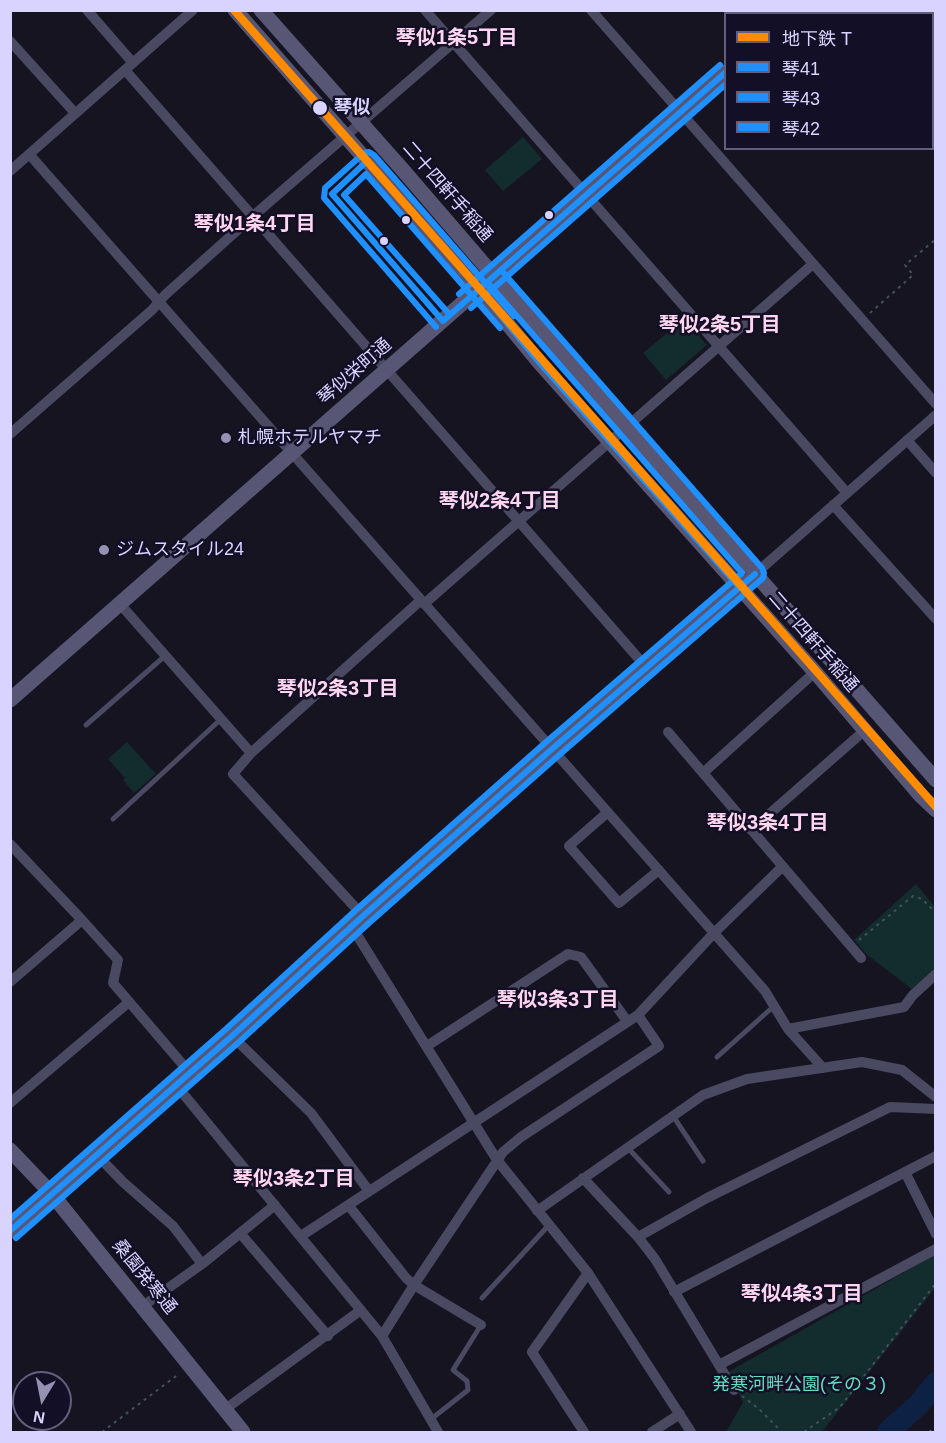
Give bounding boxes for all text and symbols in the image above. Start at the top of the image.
legend [724,12,934,150]
district label: 琴似1条5丁目 [396,26,518,50]
text: 地下鉄 T [782,29,852,49]
text: 琴41 [782,59,820,79]
text: 琴43 [782,89,820,109]
place label: 琴似 [334,97,370,119]
marker: 琴似 [311,99,329,117]
text: 琴42 [782,119,820,139]
street label: 二十四軒手稲通 [398,137,496,247]
unlabelled marker [543,209,555,221]
district label: 琴似1条4丁目 [194,212,316,236]
unlabelled marker [400,214,412,226]
unlabelled marker [378,235,390,247]
district label: 琴似2条5丁目 [659,313,781,337]
street label: 琴似栄町通 [314,334,396,410]
place label: 札幌ホテルヤマチ [238,427,382,449]
marker: 札幌ホテルヤマチ [219,431,233,445]
district label: 琴似2条4丁目 [439,489,561,513]
place label: ジムスタイル24 [116,539,244,561]
marker: ジムスタイル24 [97,543,111,557]
street label: 二十四軒手稲通 [764,587,862,697]
district label: 琴似2条3丁目 [277,677,399,701]
district label: 琴似3条4丁目 [707,811,829,835]
district label: 琴似3条3丁目 [497,988,619,1012]
district label: 琴似3条2丁目 [233,1167,355,1191]
street label: 桑園発寒通 [107,1235,181,1319]
district label: 琴似4条3丁目 [741,1282,863,1306]
north arrow [12,1371,72,1431]
park label: 発寒河畔公園(その３) [712,1374,886,1396]
text: N [32,1408,46,1427]

